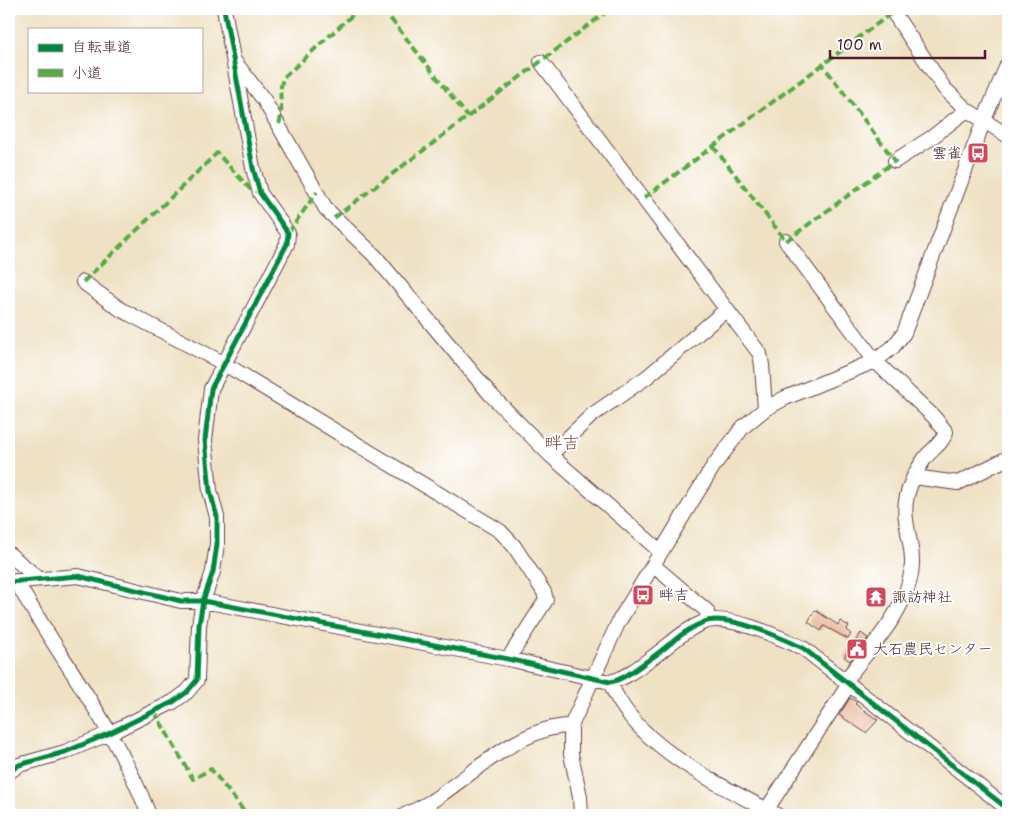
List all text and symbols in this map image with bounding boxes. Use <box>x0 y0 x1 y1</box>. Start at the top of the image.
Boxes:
legend <box>28 28 202 92</box>
scale bar <box>830 28 984 60</box>
text: 100 m <box>837 35 882 55</box>
text: 自転車道 <box>72 37 132 57</box>
text: 小道 <box>72 63 102 83</box>
bus stop icon: 雲雀 <box>966 141 990 165</box>
place label: 雲雀 <box>932 143 962 163</box>
district label: 畔吉 <box>544 431 580 455</box>
bus stop icon: 畔吉 <box>631 583 655 607</box>
place label: 畔吉 <box>659 585 689 605</box>
temple icon: 諏訪神社 <box>864 585 888 609</box>
place label: 諏訪神社 <box>892 587 952 607</box>
public building icon: 大石農民センター <box>845 637 869 661</box>
place label: 大石農民センター <box>873 639 992 659</box>

